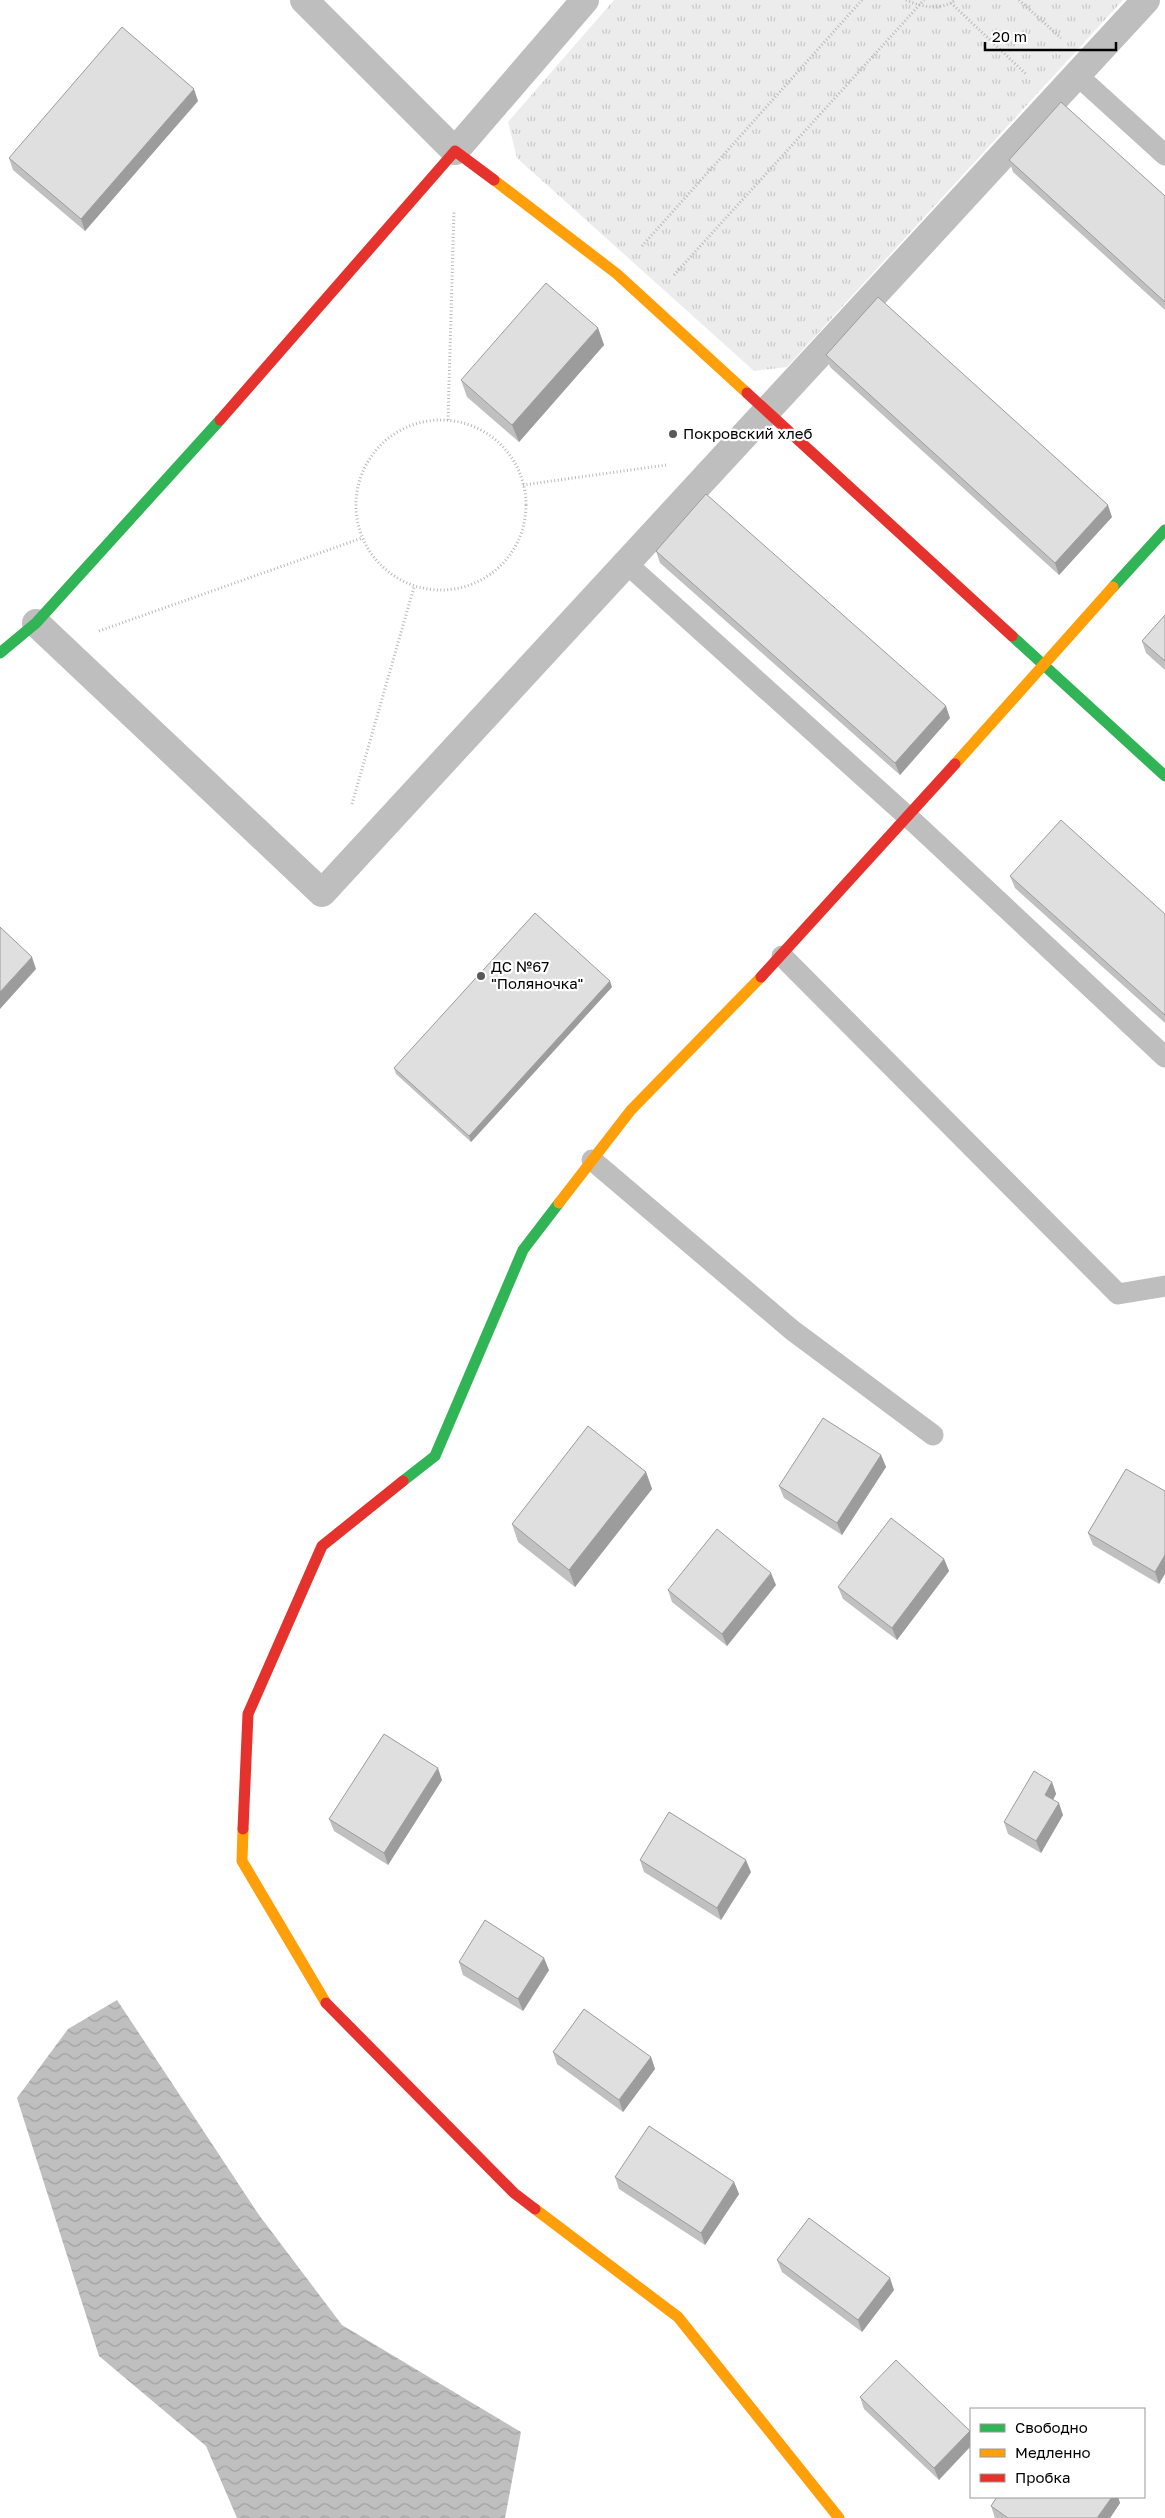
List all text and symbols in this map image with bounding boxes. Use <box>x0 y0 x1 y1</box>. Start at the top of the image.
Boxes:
scale bar <box>985 20 1116 52</box>
text: 20 m <box>992 27 1027 45</box>
place label: Покровский хлеб <box>683 424 812 442</box>
marker: Покровский хлеб <box>667 428 679 440</box>
place label: ДС №67 "Поляночка" <box>491 957 583 992</box>
marker: ДС №67 "Поляночка" <box>475 970 487 982</box>
legend <box>970 2408 1145 2498</box>
text: Свободно <box>1015 2418 1088 2436</box>
text: Медленно <box>1015 2443 1091 2461</box>
text: Пробка <box>1015 2468 1070 2486</box>

